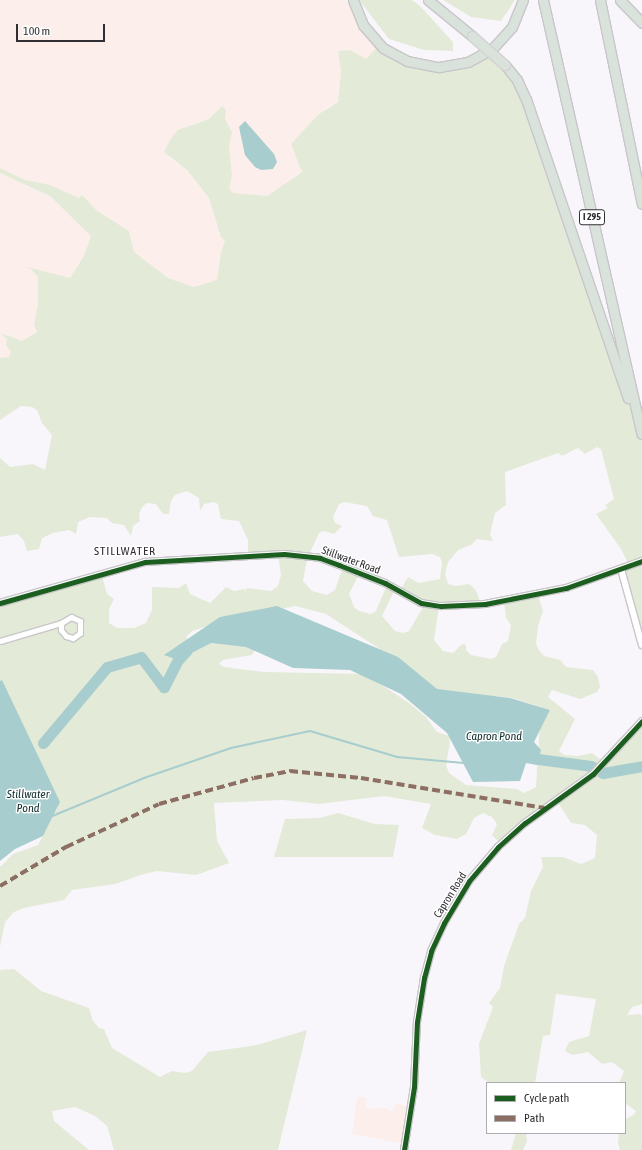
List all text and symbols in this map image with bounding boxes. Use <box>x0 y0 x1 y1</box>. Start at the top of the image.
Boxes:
scale bar <box>18 16 107 42</box>
text: 100 m <box>23 24 50 38</box>
road number: I 295 <box>578 209 606 225</box>
street label: Stillwater Road <box>320 543 382 577</box>
district label: STILLWATER <box>94 545 156 559</box>
water label: Capron Pond <box>466 730 522 744</box>
water label: Stillwater Pond <box>7 788 49 816</box>
street label: Capron Road <box>431 870 469 920</box>
legend <box>486 1082 626 1134</box>
text: Cycle path <box>524 1091 569 1105</box>
text: Path <box>524 1111 545 1125</box>

